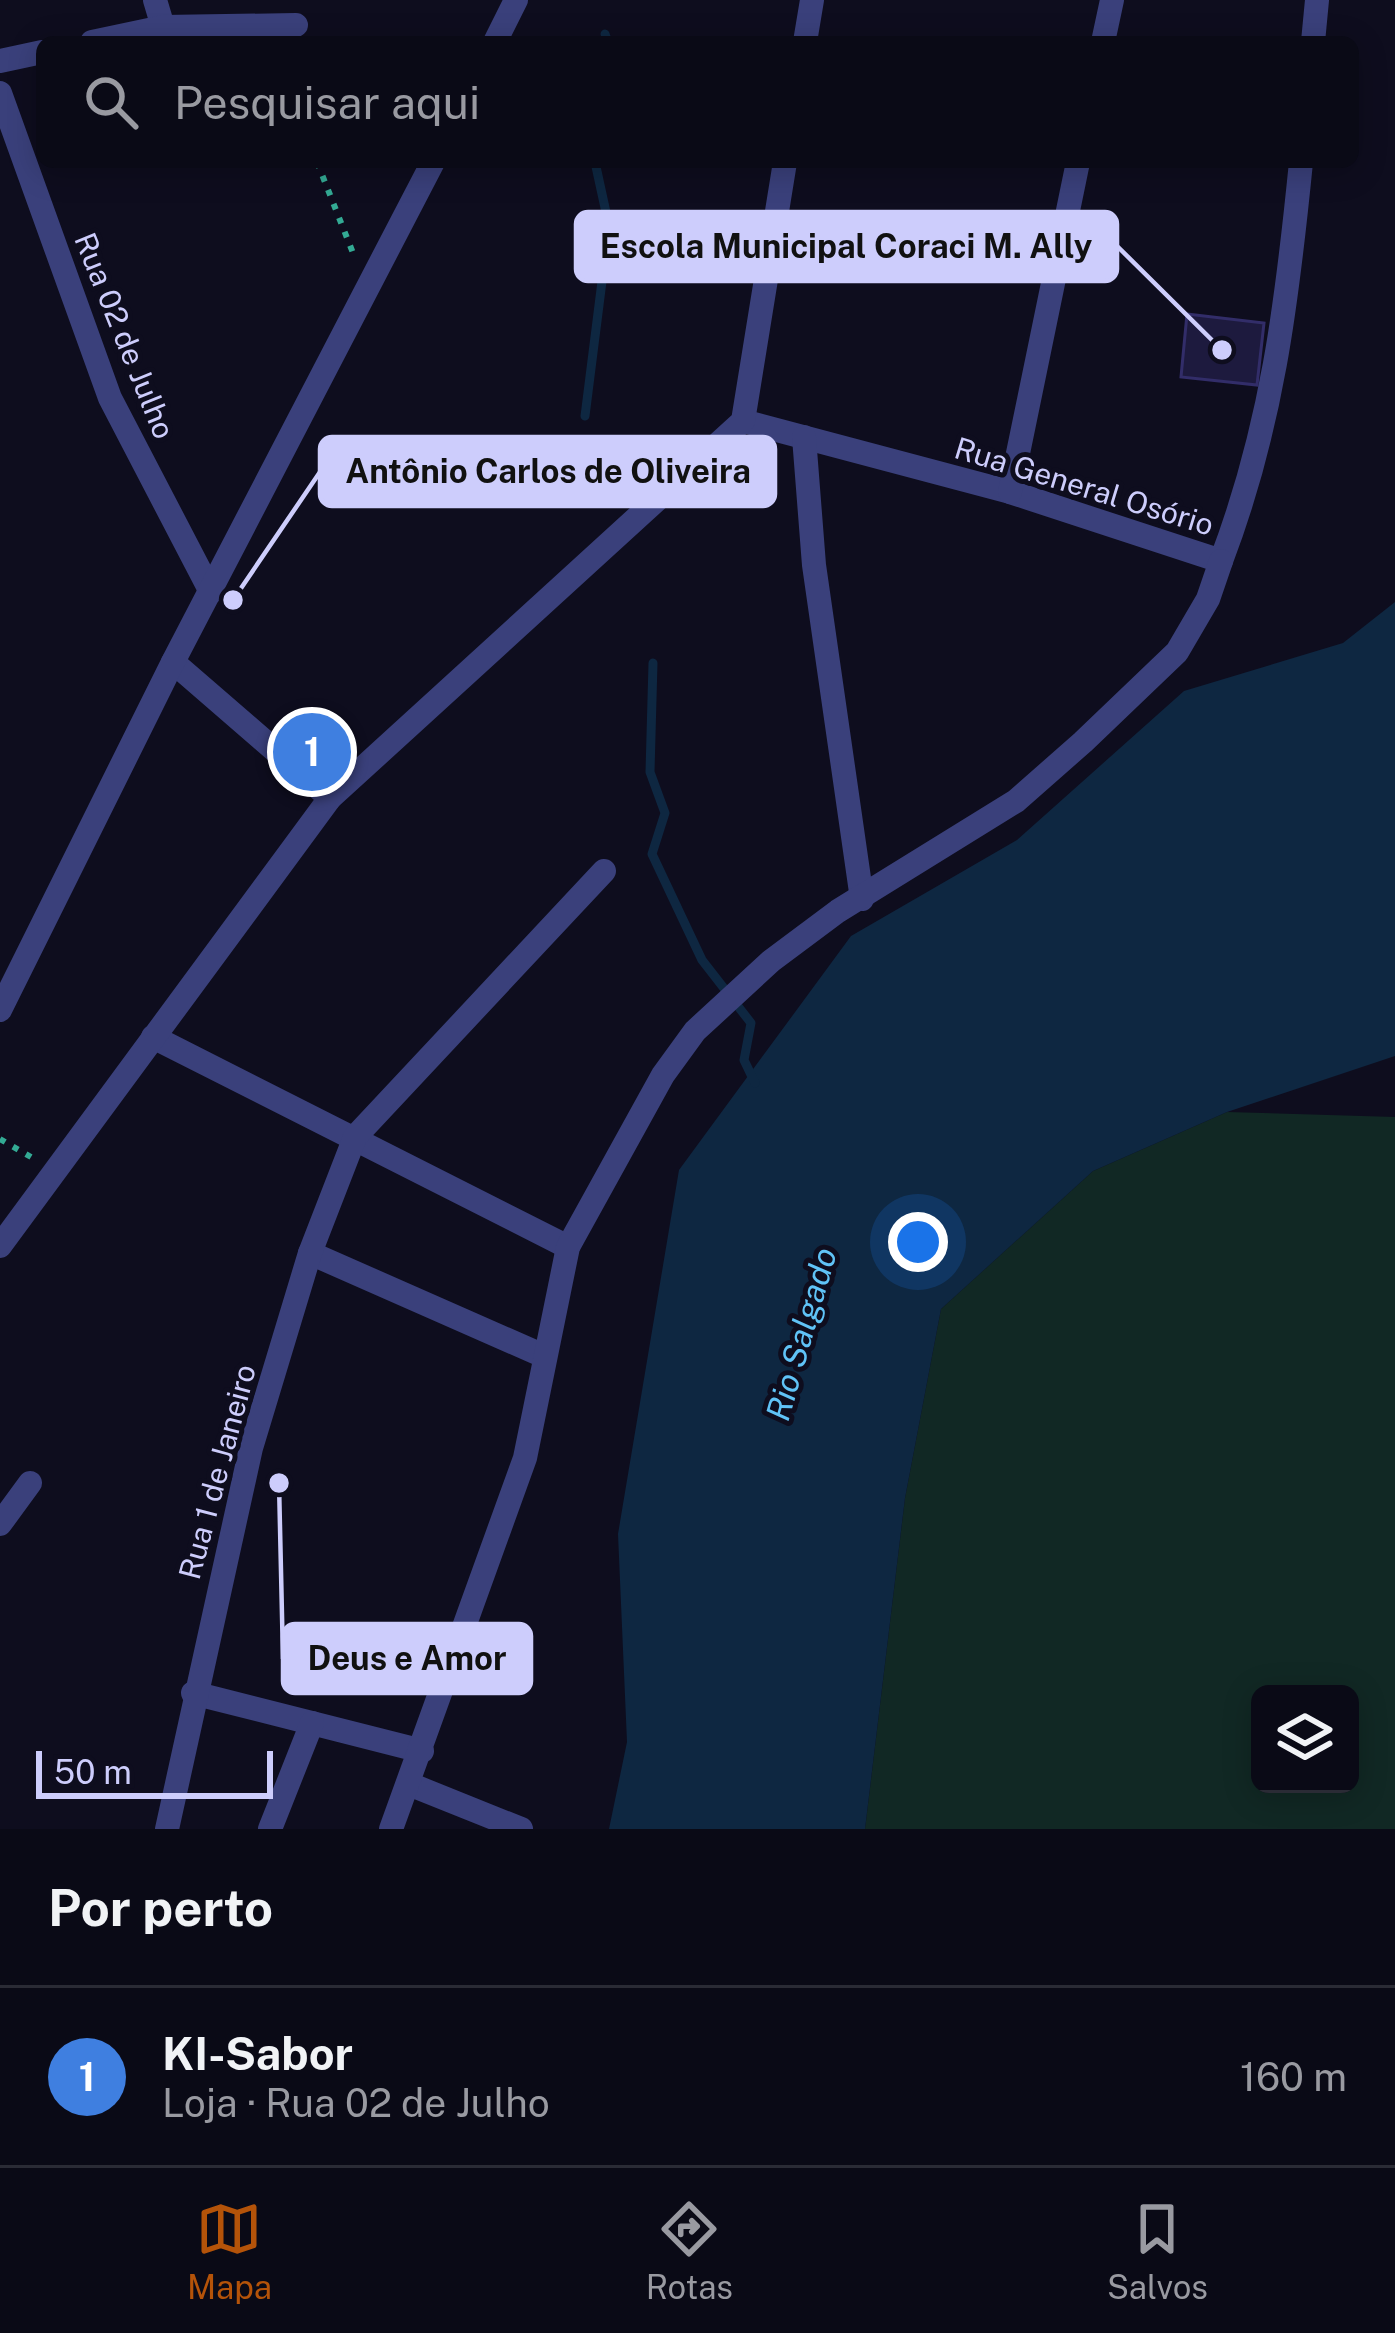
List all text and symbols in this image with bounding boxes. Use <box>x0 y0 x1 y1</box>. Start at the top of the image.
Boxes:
search box <box>36 36 1359 168</box>
icon: search <box>78 69 144 135</box>
text: Pesquisar aqui <box>174 76 480 129</box>
callout: Escola Municipal Coraci M. Ally <box>576 212 1117 281</box>
street label: Rua 02 de Julho <box>67 227 183 444</box>
text: Escola Municipal Coraci M. Ally <box>600 227 1093 265</box>
street label: Rua General Osório <box>950 430 1218 543</box>
callout: Antônio Carlos de Oliveira <box>320 437 775 506</box>
text: Antônio Carlos de Oliveira <box>345 452 751 490</box>
pin: 1 <box>273 707 351 797</box>
your location <box>888 1212 948 1272</box>
water label: Rio Salgado <box>758 1243 844 1425</box>
street label: Rua 1 de Janeiro <box>171 1360 263 1583</box>
callout: Deus e Amor <box>283 1624 531 1693</box>
text: Deus e Amor <box>307 1639 507 1677</box>
map controls <box>1251 1685 1359 1793</box>
button: layers <box>1251 1685 1359 1793</box>
scale bar <box>36 1745 273 1798</box>
text: 50 m <box>54 1753 132 1791</box>
text: Por perto <box>48 1878 273 1937</box>
text: KI-Sabor <box>162 2027 353 2080</box>
text: 1 <box>79 2054 95 2100</box>
text: 160 m <box>1240 2054 1347 2100</box>
text: Loja · Rua 02 de Julho <box>162 2080 550 2126</box>
tab: Mapa <box>187 2196 272 2306</box>
tab: Rotas <box>646 2196 733 2306</box>
tab: Salvos <box>1107 2196 1208 2306</box>

